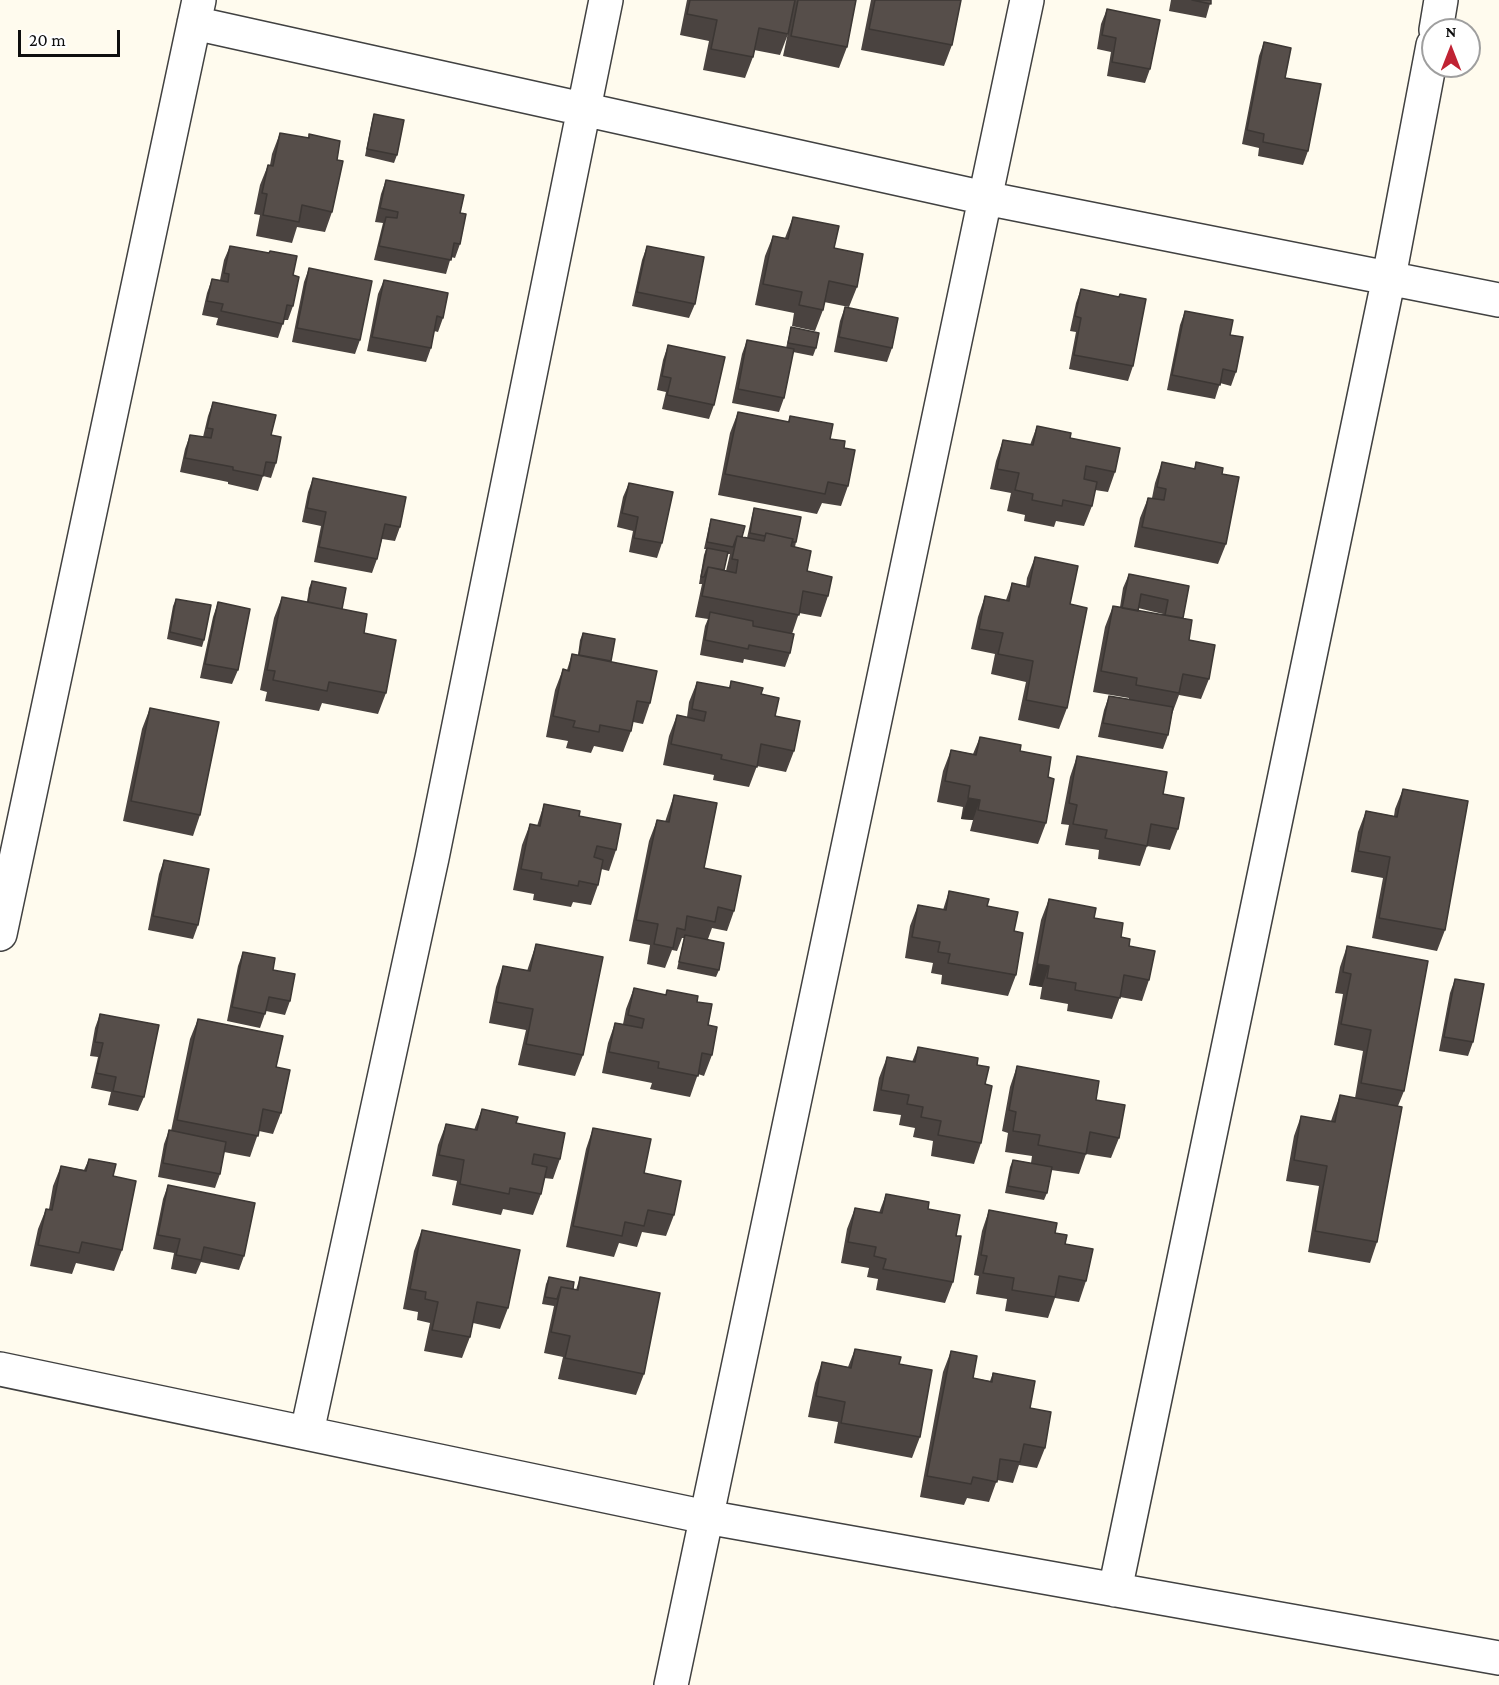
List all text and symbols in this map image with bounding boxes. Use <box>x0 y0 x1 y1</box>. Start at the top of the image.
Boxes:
scale bar <box>21 18 123 56</box>
north arrow <box>1421 18 1481 78</box>
text: N <box>1446 23 1456 40</box>
text: 20 m <box>29 30 66 50</box>

